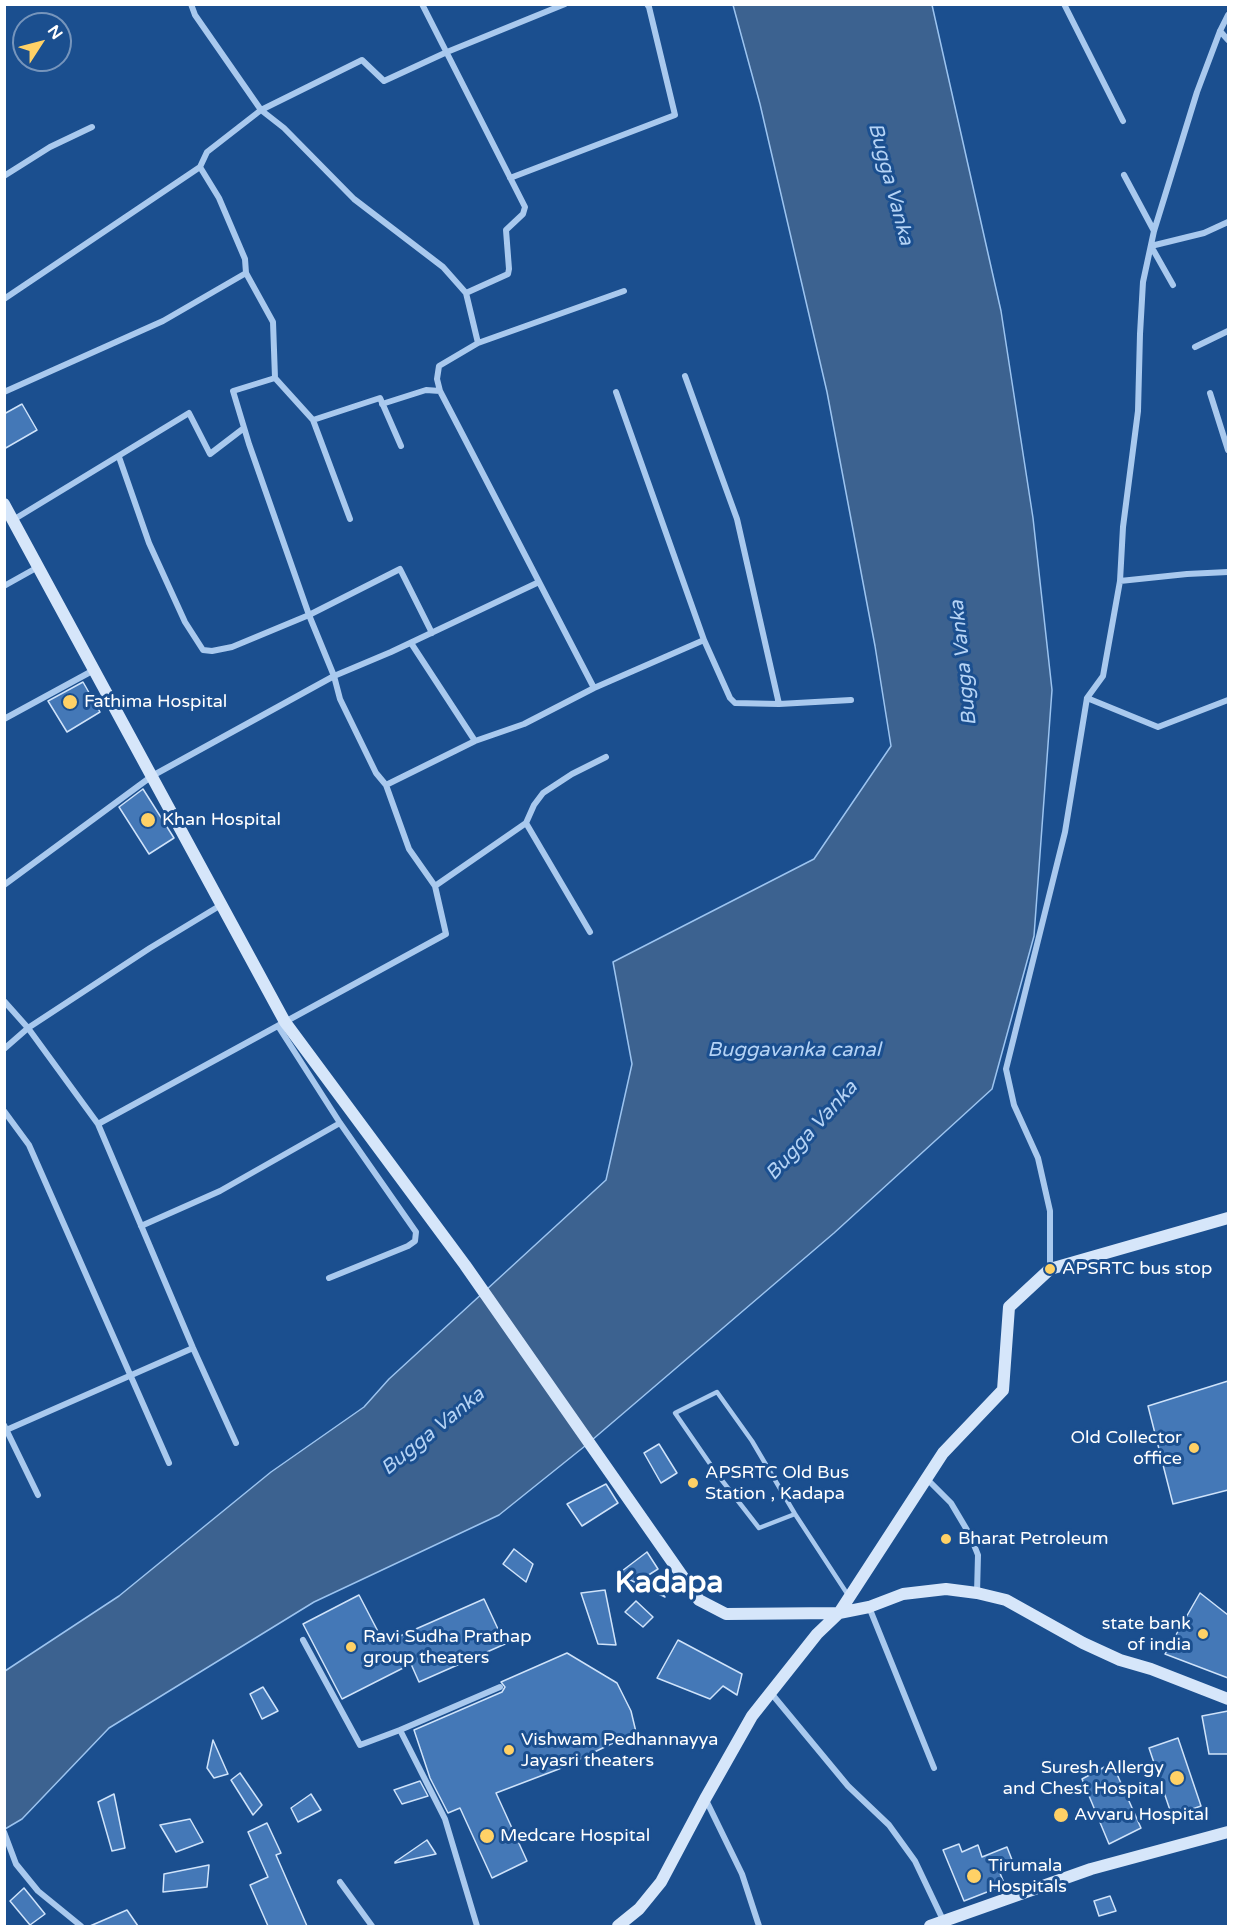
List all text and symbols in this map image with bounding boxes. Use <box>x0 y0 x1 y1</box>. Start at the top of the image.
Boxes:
north arrow <box>12 12 72 72</box>
text: N <box>43 22 67 44</box>
water label: Bugga Vanka <box>862 120 918 248</box>
water label: Bugga Vanka <box>945 599 983 727</box>
place label: Fathima Hospital <box>84 691 227 713</box>
marker: Fathima Hospital <box>61 693 79 711</box>
place label: Khan Hospital <box>162 809 281 831</box>
marker: Khan Hospital <box>139 811 157 829</box>
water label: Buggavanka canal <box>707 1039 881 1063</box>
water label: Bugga Vanka <box>761 1076 863 1186</box>
place label: APSRTC bus stop <box>1062 1258 1212 1280</box>
marker: APSRTC bus stop <box>1043 1262 1057 1276</box>
water label: Bugga Vanka <box>377 1383 489 1481</box>
place label: Old Collector office <box>1071 1427 1182 1470</box>
marker: Old Collector office <box>1187 1441 1201 1455</box>
place label: APSRTC Old Bus Station , Kadapa <box>705 1462 849 1504</box>
marker: APSRTC Old Bus Station , Kadapa <box>686 1476 700 1490</box>
place label: Bharat Petroleum <box>958 1528 1108 1550</box>
marker: Bharat Petroleum <box>939 1532 953 1546</box>
district label: Kadapa <box>615 1566 723 1602</box>
place label: state bank of india <box>1102 1613 1191 1656</box>
place label: Ravi Sudha Prathap group theaters <box>363 1626 532 1668</box>
marker: state bank of india <box>1196 1627 1210 1641</box>
marker: Ravi Sudha Prathap group theaters <box>344 1640 358 1654</box>
place label: Vishwam Pedhannayya Jayasri theaters <box>521 1729 718 1772</box>
marker: Vishwam Pedhannayya Jayasri theaters <box>502 1743 516 1757</box>
place label: Suresh Allergy and Chest Hospital <box>1003 1757 1164 1800</box>
marker: Suresh Allergy and Chest Hospital <box>1168 1769 1186 1787</box>
place label: Avvaru Hospital <box>1074 1804 1209 1826</box>
marker: Avvaru Hospital <box>1052 1806 1070 1824</box>
place label: Medcare Hospital <box>500 1825 650 1847</box>
marker: Medcare Hospital <box>478 1827 496 1845</box>
place label: Tirumala Hospitals <box>988 1855 1067 1898</box>
marker: Tirumala Hospitals <box>965 1867 983 1885</box>

